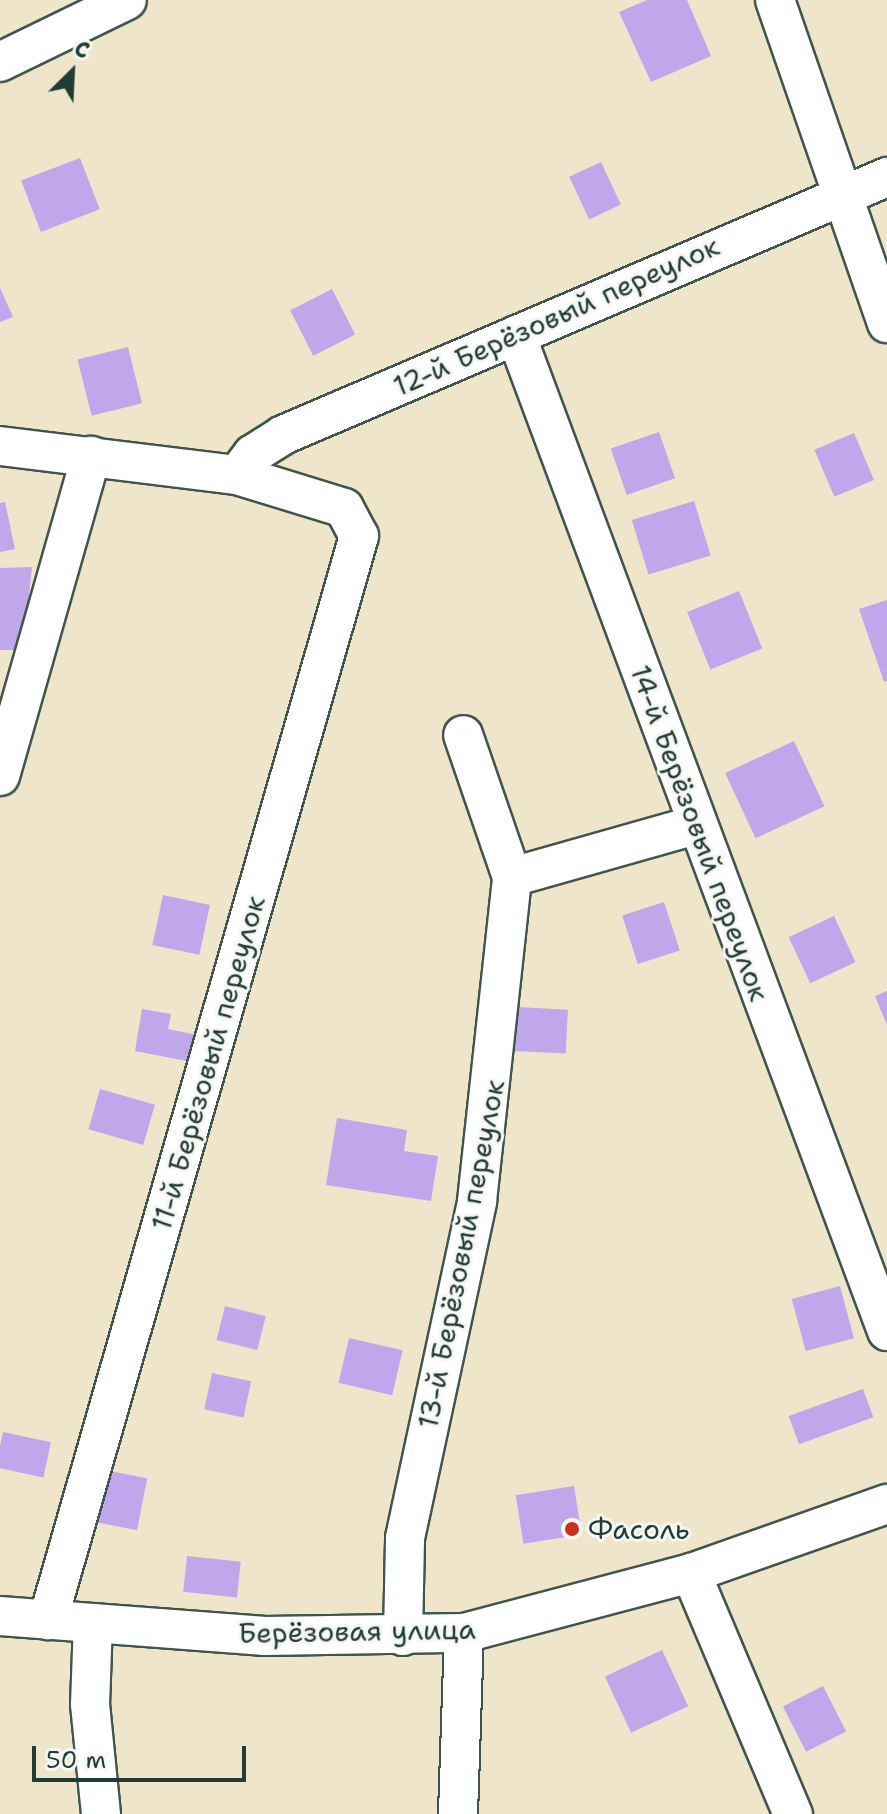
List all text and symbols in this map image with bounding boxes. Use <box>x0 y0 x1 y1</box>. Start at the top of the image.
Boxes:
north arrow <box>32 32 112 112</box>
text: С <box>70 34 94 66</box>
street label: 12-й Берёзовый переулок <box>388 229 724 403</box>
street label: 14-й Берёзовый переулок <box>623 660 777 1006</box>
street label: 11-й Берёзовый переулок <box>144 892 272 1234</box>
street label: 13-й Берёзовый переулок <box>411 1077 511 1431</box>
place label: Фасоль <box>588 1512 690 1546</box>
marker: Фасоль <box>563 1520 581 1538</box>
street label: Берёзовая улица <box>238 1612 476 1650</box>
scale bar <box>36 1730 250 1780</box>
text: 50 m <box>46 1744 106 1776</box>

